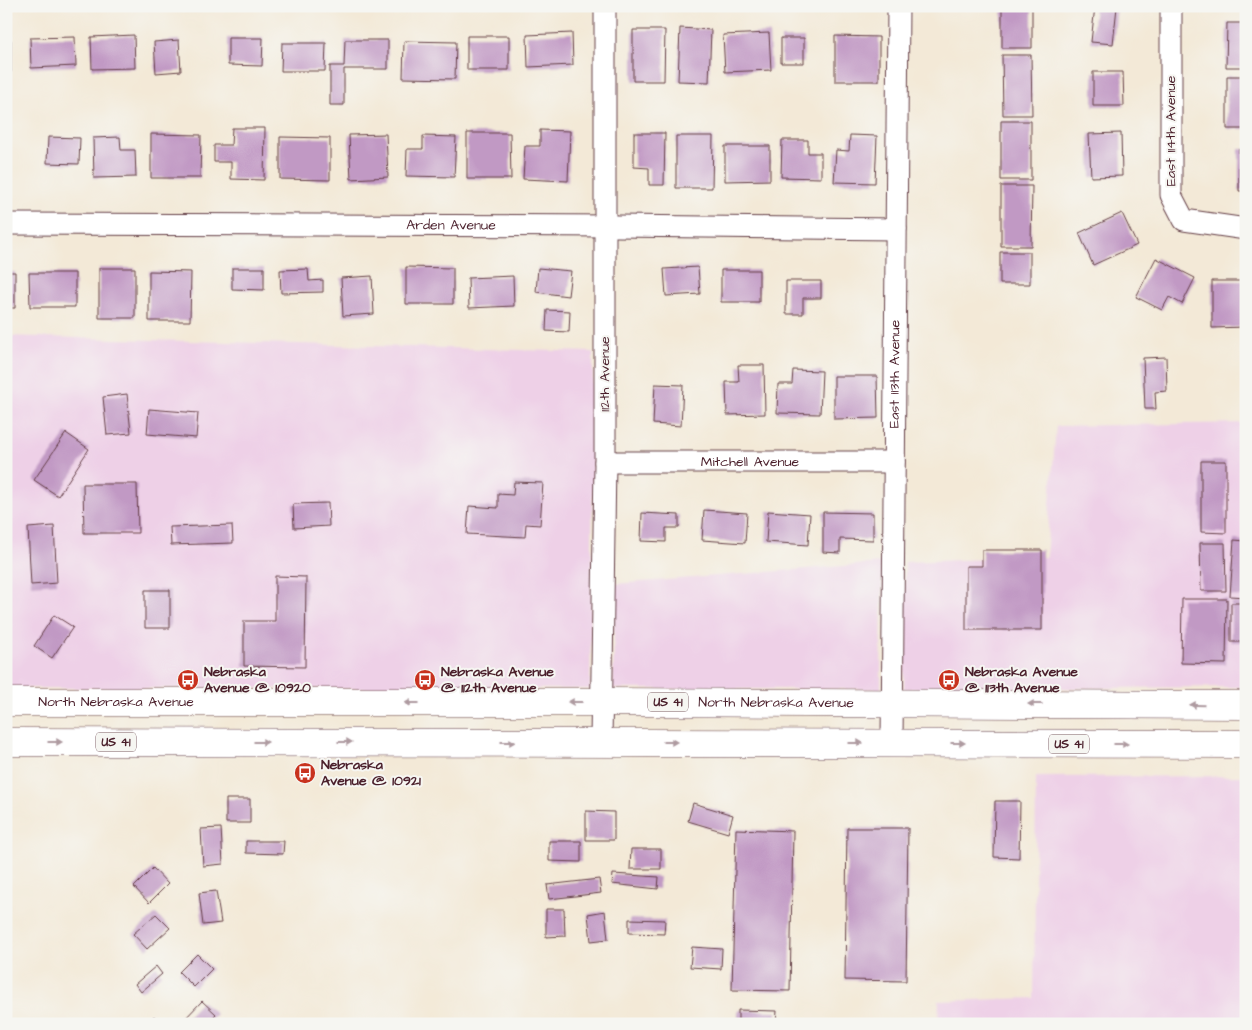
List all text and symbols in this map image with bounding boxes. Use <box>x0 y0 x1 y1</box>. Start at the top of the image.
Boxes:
street label: East 114th Avenue <box>1161 75 1181 186</box>
street label: Arden Avenue <box>406 215 496 236</box>
street label: East 113th Avenue <box>885 319 905 428</box>
street label: 112th Avenue <box>595 336 615 412</box>
street label: Mitchell Avenue <box>701 452 800 472</box>
place label: Nebraska Avenue @ 10920 <box>204 662 311 698</box>
place label: Nebraska Avenue @ 112th Avenue <box>441 662 554 698</box>
place label: Nebraska Avenue @ 113th Avenue <box>965 662 1078 698</box>
bus stop icon: Nebraska Avenue @ 10920 <box>176 668 200 692</box>
bus stop icon: Nebraska Avenue @ 112th Avenue <box>413 668 437 692</box>
bus stop icon: Nebraska Avenue @ 113th Avenue <box>937 668 961 692</box>
street label: North Nebraska Avenue <box>38 692 194 712</box>
road number: US 41 <box>648 692 688 712</box>
street label: North Nebraska Avenue <box>698 692 854 713</box>
one-way arrow <box>566 698 582 706</box>
one-way arrow <box>404 699 420 707</box>
one-way arrow <box>1026 700 1042 708</box>
one-way arrow <box>1189 700 1205 708</box>
road number: US 41 <box>96 732 136 752</box>
road number: US 41 <box>1049 734 1089 754</box>
one-way arrow <box>47 738 63 746</box>
one-way arrow <box>254 738 270 746</box>
one-way arrow <box>338 738 354 746</box>
one-way arrow <box>500 738 516 746</box>
one-way arrow <box>663 738 679 746</box>
one-way arrow <box>849 739 865 747</box>
one-way arrow <box>951 739 967 747</box>
one-way arrow <box>1113 740 1129 748</box>
place label: Nebraska Avenue @ 10921 <box>321 755 421 791</box>
bus stop icon: Nebraska Avenue @ 10921 <box>293 761 317 785</box>

